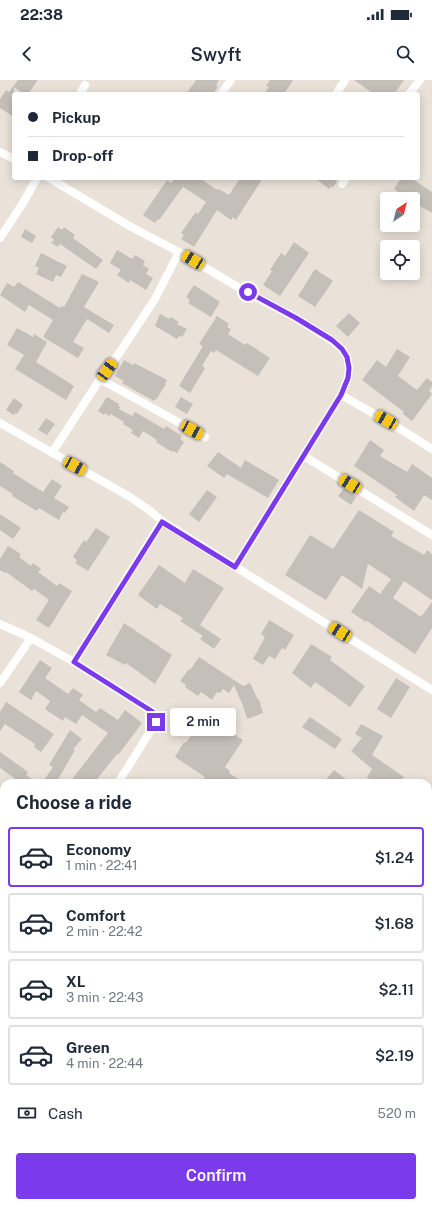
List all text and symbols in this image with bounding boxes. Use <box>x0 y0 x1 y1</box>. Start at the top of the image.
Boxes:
text: 22:38 <box>20 6 63 23</box>
icon: back <box>16 43 38 65</box>
icon: search <box>394 43 416 65</box>
text: Swyft <box>191 44 241 65</box>
text: Pickup <box>52 109 101 126</box>
text: Drop-off <box>52 147 113 164</box>
north arrow <box>380 192 420 232</box>
map controls <box>380 192 420 280</box>
button: locate <box>380 240 420 280</box>
car <box>180 249 206 271</box>
route start <box>239 283 257 301</box>
car <box>95 357 119 383</box>
car <box>373 409 399 431</box>
car <box>179 419 205 441</box>
car <box>62 455 88 477</box>
car <box>337 473 363 495</box>
car <box>327 621 353 643</box>
callout: 2 min <box>170 708 236 736</box>
route end <box>147 713 165 731</box>
text: 2 min <box>186 714 220 729</box>
text: Choose a ride <box>16 792 132 813</box>
icon: car <box>18 839 54 875</box>
text: Economy <box>66 841 131 858</box>
text: $1.24 <box>375 849 414 866</box>
text: 1 min · 22:41 <box>66 858 138 873</box>
icon: car <box>18 905 54 941</box>
text: Comfort <box>66 907 126 924</box>
text: $1.68 <box>374 915 414 932</box>
text: 2 min · 22:42 <box>66 924 142 939</box>
icon: car <box>18 971 54 1007</box>
text: XL <box>66 973 85 990</box>
text: $2.11 <box>378 981 414 998</box>
text: 3 min · 22:43 <box>66 990 143 1005</box>
icon: car <box>18 1037 54 1073</box>
text: Green <box>66 1039 110 1056</box>
text: $2.19 <box>375 1047 414 1064</box>
text: 4 min · 22:44 <box>66 1056 143 1071</box>
icon: cash <box>16 1102 38 1124</box>
text: Cash <box>48 1105 83 1122</box>
text: 520 m <box>378 1106 416 1121</box>
button: Confirm <box>16 1153 416 1199</box>

